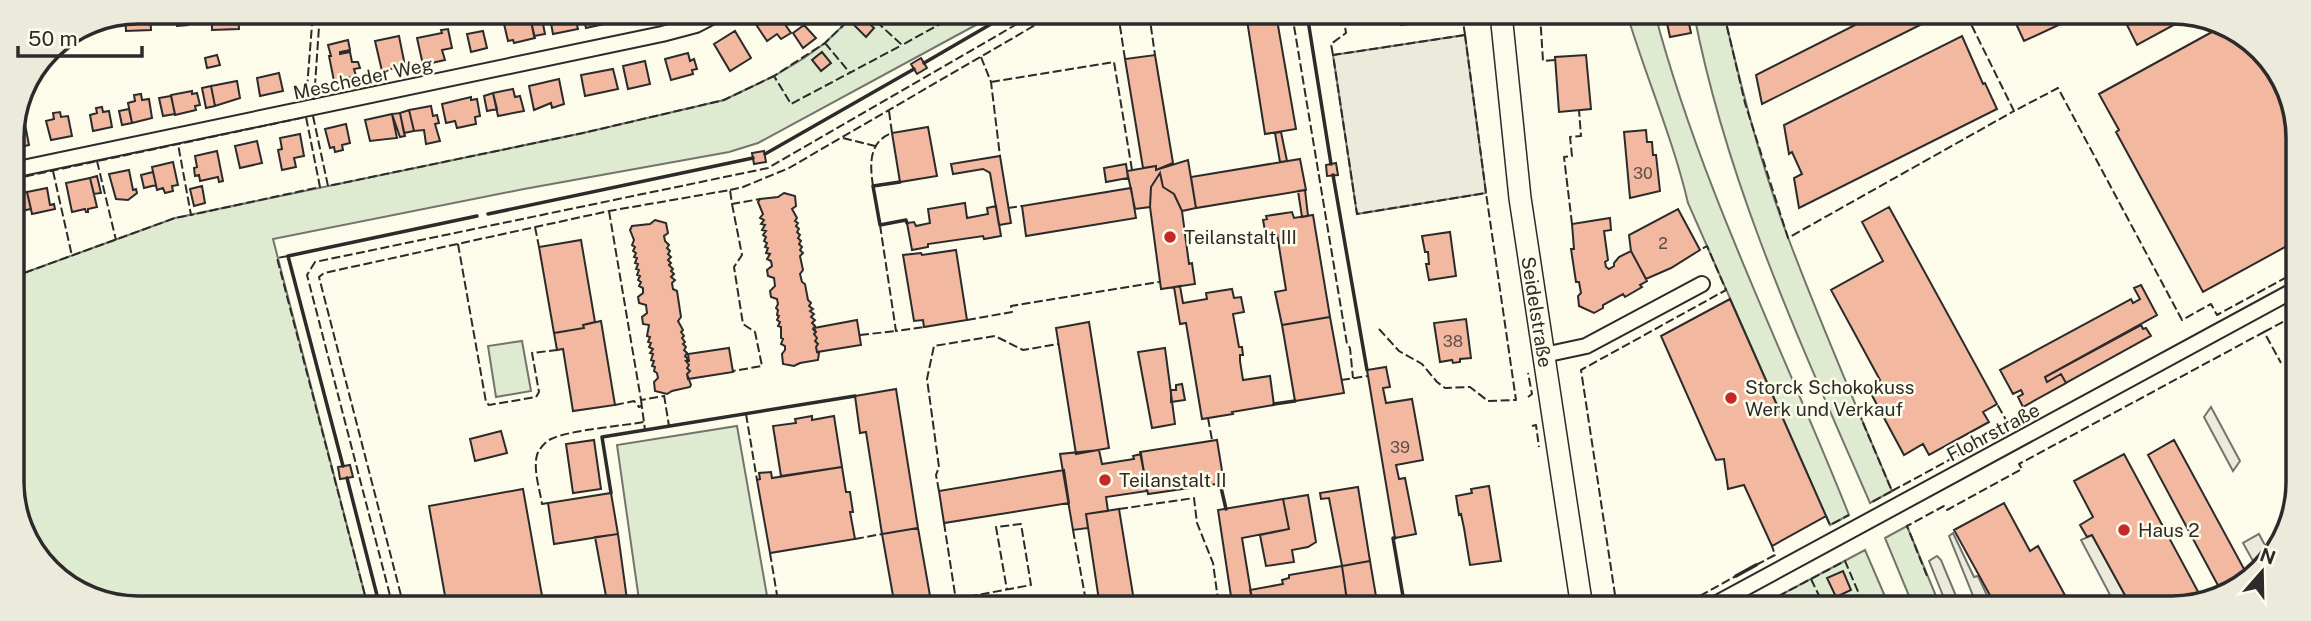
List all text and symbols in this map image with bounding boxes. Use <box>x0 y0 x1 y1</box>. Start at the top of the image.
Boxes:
scale bar <box>18 14 142 58</box>
text: 50 m <box>28 26 78 51</box>
street label: Mescheder Weg <box>291 52 435 104</box>
house number: 30 <box>1633 164 1653 183</box>
place label: Teilanstalt III <box>1184 226 1297 248</box>
marker: Teilanstalt III <box>1162 229 1178 245</box>
house number: 2 <box>1658 234 1668 253</box>
street label: Seidelstraße <box>1517 255 1557 369</box>
house number: 38 <box>1443 332 1463 351</box>
place label: Storck Schokokuss Werk und Verkauf <box>1745 376 1914 420</box>
marker: Storck Schokokuss Werk und Verkauf <box>1723 390 1739 406</box>
street label: Flohrstraße <box>1943 398 2043 466</box>
house number: 39 <box>1390 438 1410 457</box>
place label: Teilanstalt II <box>1119 469 1227 491</box>
marker: Teilanstalt II <box>1097 472 1113 488</box>
place label: Haus 2 <box>2138 519 2200 541</box>
marker: Haus 2 <box>2116 522 2132 538</box>
north arrow <box>2227 537 2297 607</box>
text: N <box>2257 543 2279 569</box>

